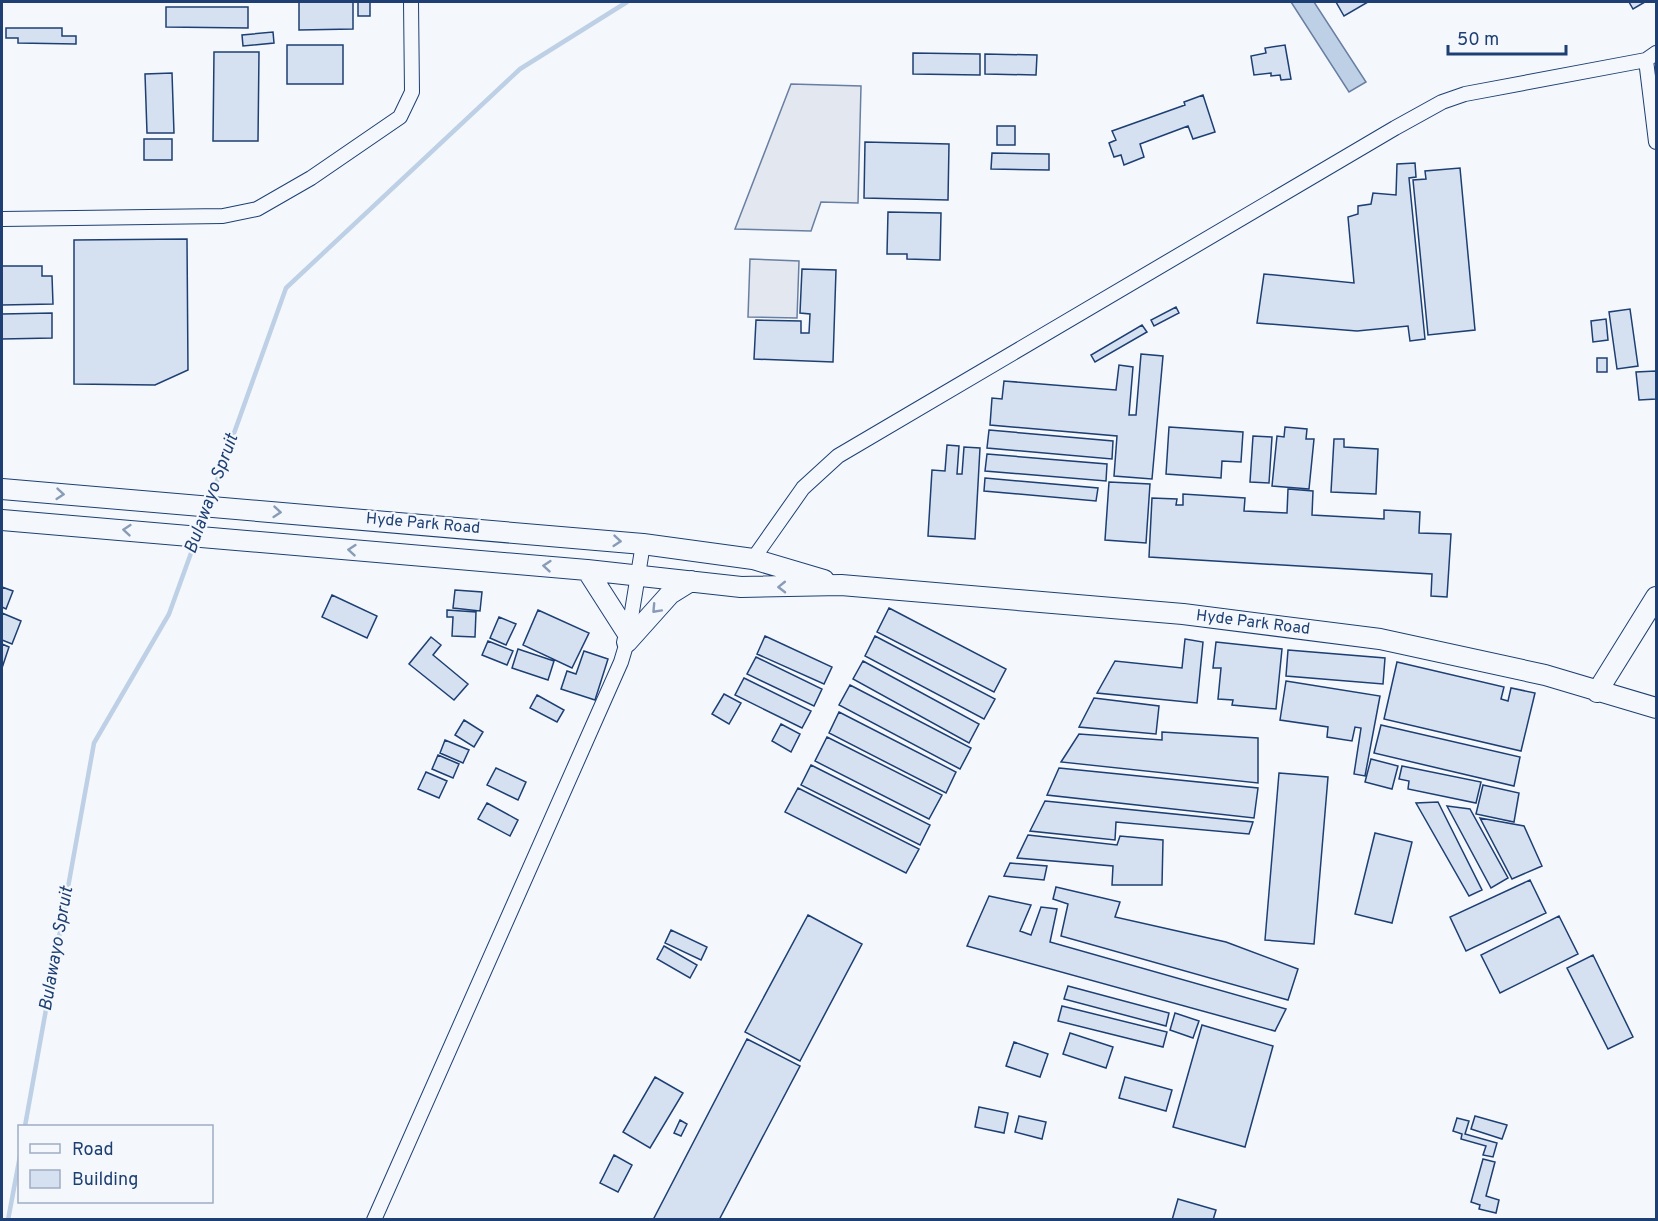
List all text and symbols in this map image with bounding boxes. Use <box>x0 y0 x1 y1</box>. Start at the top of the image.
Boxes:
scale bar <box>1448 18 1566 56</box>
text: 50 m <box>1457 29 1499 52</box>
water label: Bulawayo Spruit <box>180 429 245 557</box>
one-way arrow <box>55 487 64 500</box>
one-way arrow <box>272 505 281 518</box>
street label: Hyde Park Road <box>365 509 481 539</box>
one-way arrow <box>123 524 132 537</box>
one-way arrow <box>613 534 622 547</box>
one-way arrow <box>348 544 357 557</box>
one-way arrow <box>542 560 551 573</box>
one-way arrow <box>778 580 787 593</box>
one-way arrow <box>652 602 663 612</box>
street label: Hyde Park Road <box>1195 606 1311 640</box>
water label: Bulawayo Spruit <box>35 883 80 1013</box>
legend <box>18 1125 213 1203</box>
text: Road <box>72 1139 114 1162</box>
text: Building <box>72 1169 138 1192</box>

